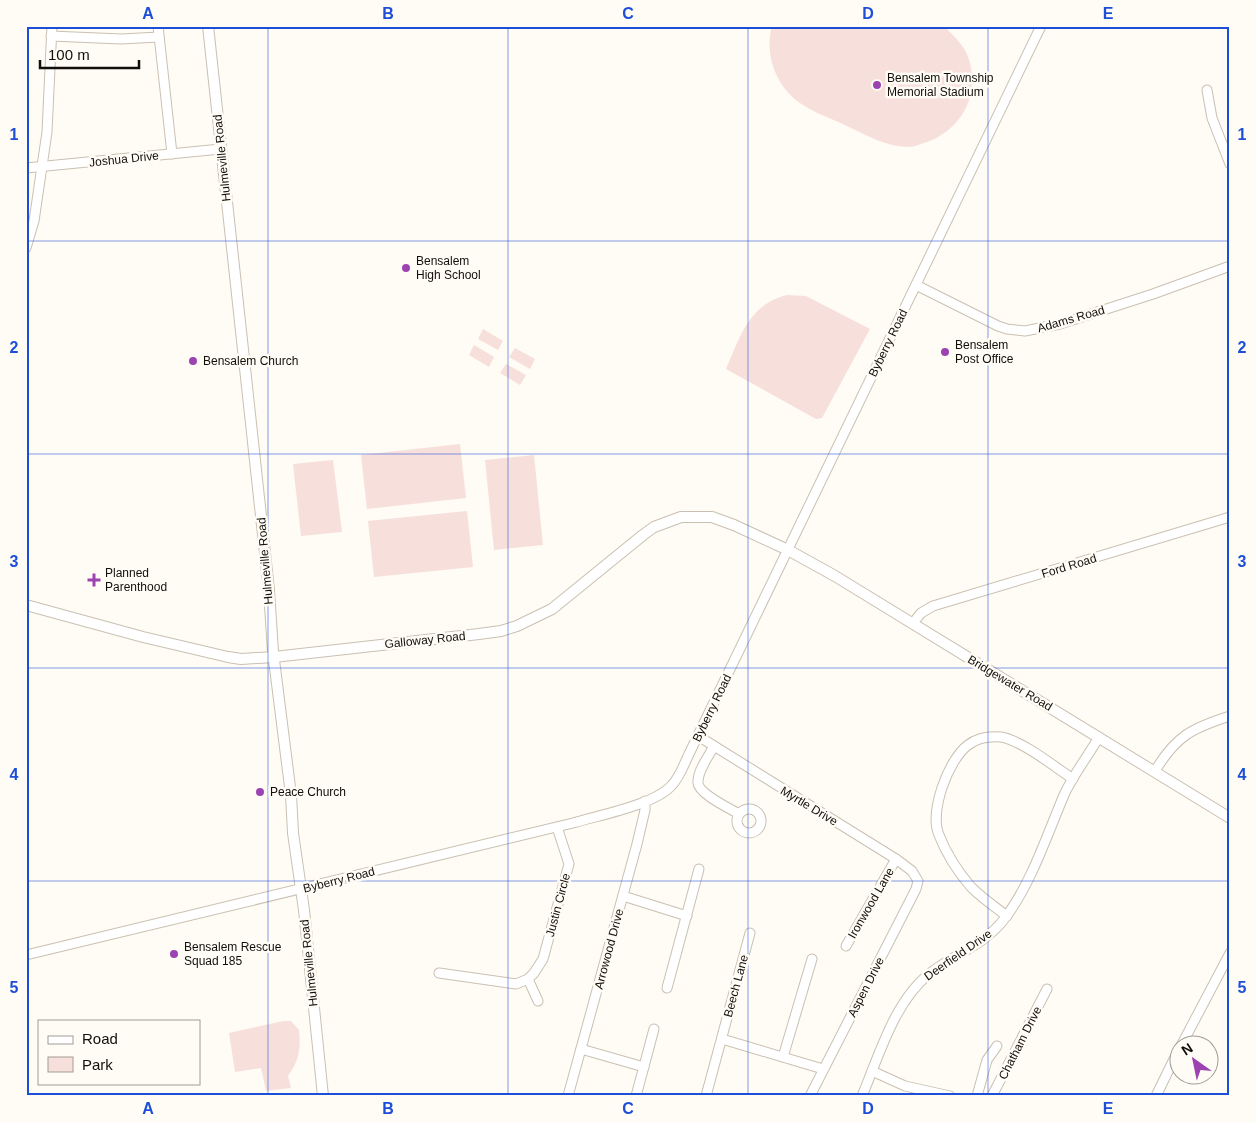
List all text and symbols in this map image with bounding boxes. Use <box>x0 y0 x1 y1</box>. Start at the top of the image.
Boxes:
text: A <box>142 5 154 22</box>
text: B <box>382 5 394 22</box>
text: C <box>622 5 634 22</box>
text: D <box>862 5 874 22</box>
text: E <box>1103 5 1114 22</box>
scale bar <box>40 38 139 70</box>
text: 100 m <box>48 46 90 63</box>
place label: Bensalem Township Memorial Stadium <box>887 71 994 99</box>
marker: Bensalem Township Memorial Stadium <box>871 79 883 91</box>
street label: Hulmeville Road <box>210 114 234 202</box>
text: 1 <box>10 126 19 143</box>
text: 1 <box>1238 126 1247 143</box>
street label: Joshua Drive <box>88 148 160 170</box>
place label: Bensalem High School <box>416 254 481 282</box>
marker: Bensalem High School <box>400 262 412 274</box>
street label: Adams Road <box>1036 303 1106 335</box>
street label: Byberry Road <box>866 307 910 379</box>
place label: Bensalem Post Office <box>955 338 1014 366</box>
text: 2 <box>10 339 19 356</box>
text: 2 <box>1238 339 1247 356</box>
marker: Bensalem Post Office <box>939 346 951 358</box>
place label: Bensalem Church <box>203 354 298 368</box>
marker: Bensalem Church <box>187 355 199 367</box>
street label: Hulmeville Road <box>254 517 276 605</box>
street label: Ford Road <box>1040 551 1098 581</box>
text: 3 <box>10 553 19 570</box>
text: 3 <box>1238 553 1247 570</box>
place label: Planned Parenthood <box>105 566 167 594</box>
marker: Planned Parenthood <box>87 573 101 587</box>
street label: Galloway Road <box>384 629 466 651</box>
street label: Bridgewater Road <box>965 652 1055 714</box>
street label: Byberry Road <box>690 672 734 744</box>
text: 4 <box>10 766 19 783</box>
text: 4 <box>1238 766 1247 783</box>
street label: Myrtle Drive <box>778 784 840 829</box>
place label: Peace Church <box>270 785 346 799</box>
marker: Peace Church <box>254 786 266 798</box>
street label: Byberry Road <box>302 864 376 896</box>
street label: Ironwood Lane <box>845 865 897 941</box>
street label: Justin Circle <box>543 871 573 938</box>
street label: Arrowood Drive <box>592 907 627 991</box>
street label: Hulmeville Road <box>297 919 321 1007</box>
street label: Deerfield Drive <box>921 926 995 983</box>
place label: Bensalem Rescue Squad 185 <box>184 940 282 968</box>
marker: Bensalem Rescue Squad 185 <box>168 948 180 960</box>
street label: Beech Lane <box>721 953 751 1019</box>
street label: Aspen Drive <box>845 954 887 1019</box>
text: 5 <box>10 979 19 996</box>
text: 5 <box>1238 979 1247 996</box>
street label: Chatham Drive <box>996 1004 1045 1082</box>
legend <box>38 1020 200 1084</box>
text: Road <box>82 1030 118 1047</box>
north arrow <box>1168 1034 1218 1084</box>
text: N <box>1178 1040 1196 1059</box>
text: Park <box>82 1056 113 1073</box>
text: A <box>142 1100 154 1117</box>
text: B <box>382 1100 394 1117</box>
text: C <box>622 1100 634 1117</box>
text: D <box>862 1100 874 1117</box>
text: E <box>1103 1100 1114 1117</box>

